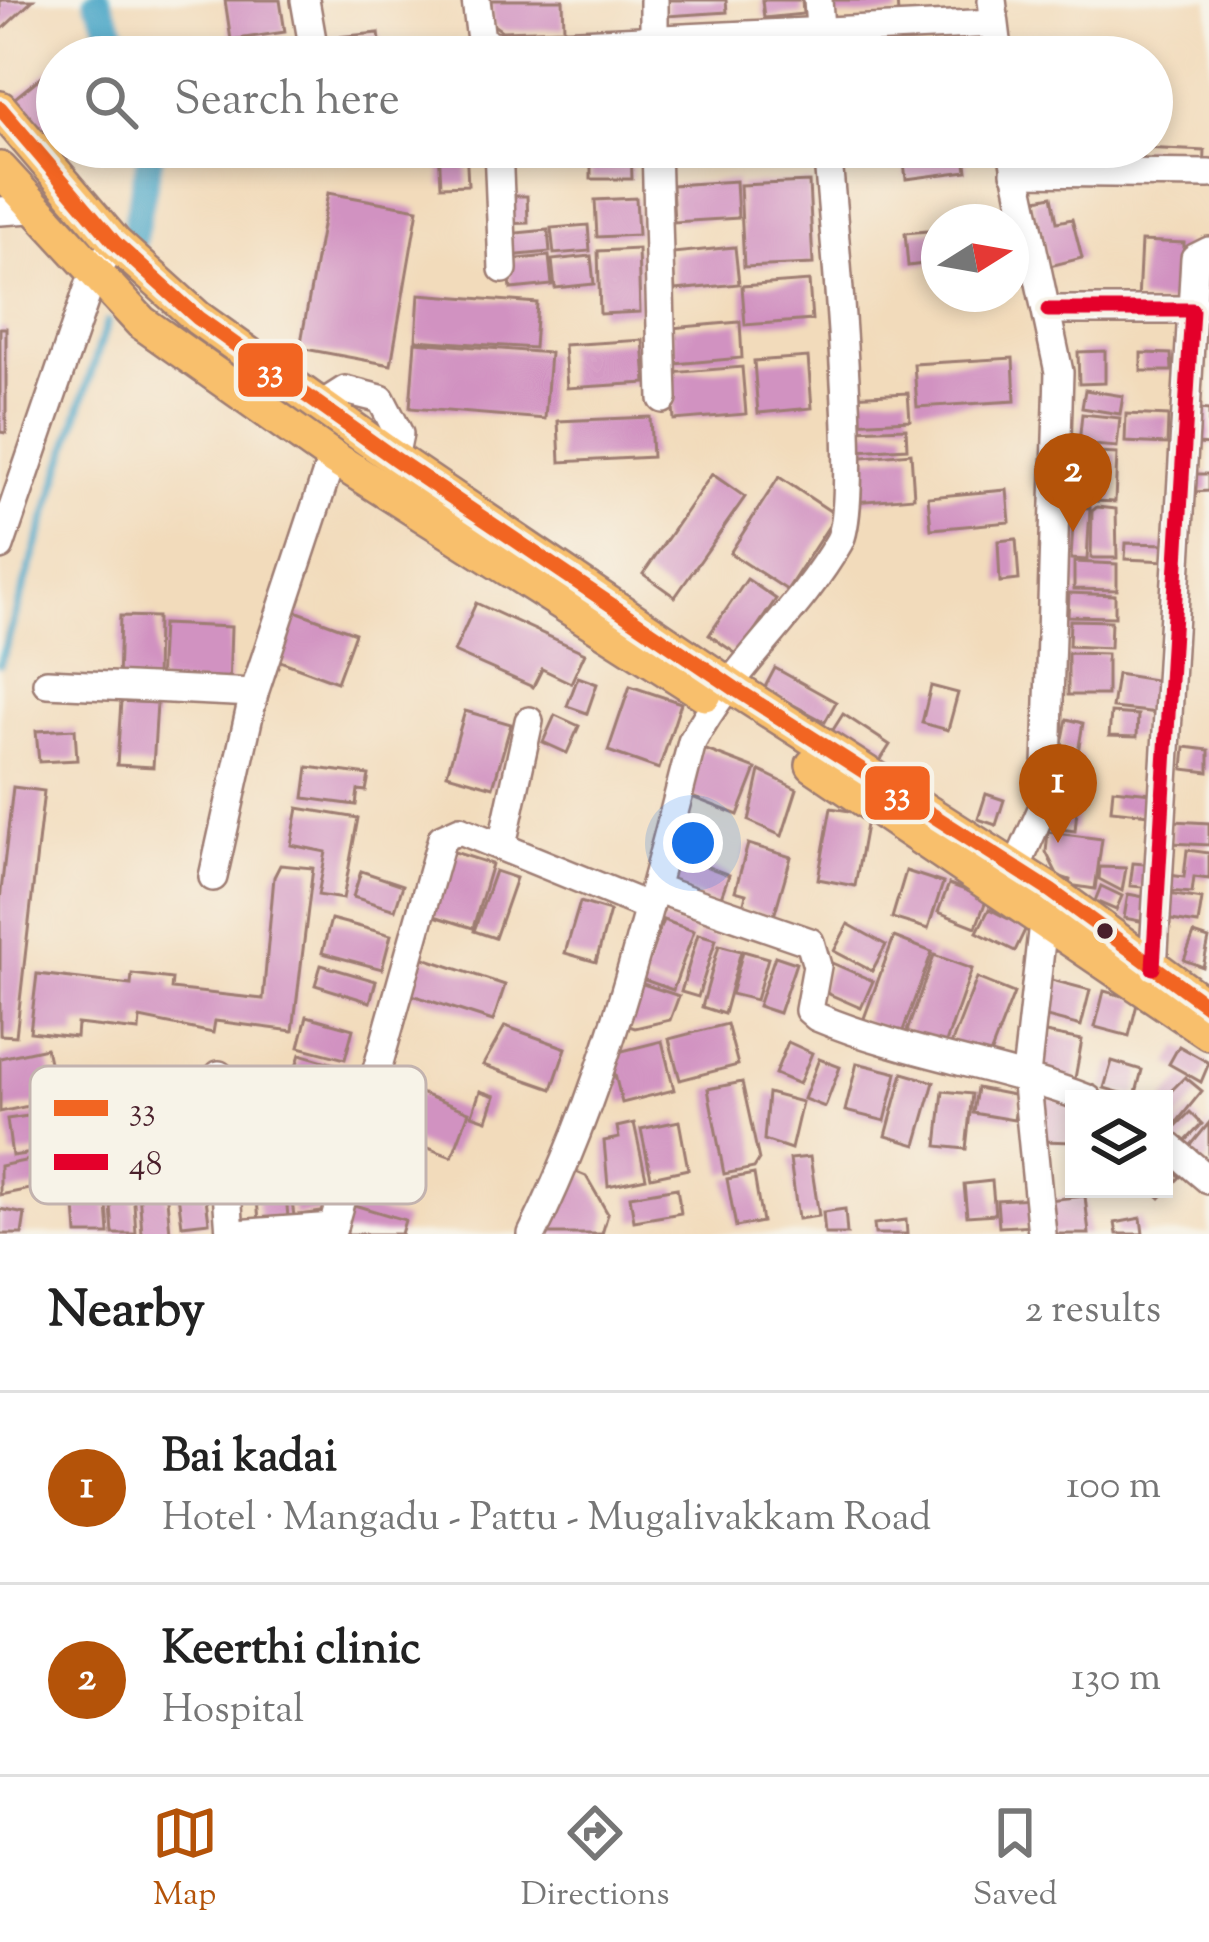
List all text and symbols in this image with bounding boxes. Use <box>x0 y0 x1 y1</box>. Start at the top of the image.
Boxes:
search box <box>36 36 1173 168</box>
icon: search <box>78 69 144 135</box>
text: Search here <box>174 70 400 135</box>
north arrow <box>921 204 1029 312</box>
line badge: 33 <box>236 341 305 399</box>
text: 33 <box>257 349 283 397</box>
pin: 2 <box>1034 433 1112 532</box>
pin: 1 <box>1019 744 1097 843</box>
line badge: 33 <box>863 764 932 822</box>
text: 33 <box>884 772 910 820</box>
your location <box>663 813 723 873</box>
unlabelled marker <box>1094 920 1116 942</box>
legend <box>30 1066 426 1204</box>
text: 33 <box>129 1088 156 1136</box>
map controls <box>1065 1090 1173 1198</box>
button: layers <box>1065 1090 1173 1198</box>
text: 48 <box>129 1142 162 1190</box>
text: Nearby <box>48 1276 205 1349</box>
text: 2 results <box>1025 1284 1161 1340</box>
text: Bai kadai <box>162 1427 337 1492</box>
text: 1 <box>80 1460 94 1516</box>
text: 100 m <box>1066 1460 1161 1516</box>
text: Hotel · Mangadu - Pattu - Mugalivakkam Road <box>162 1492 931 1548</box>
text: Keerthi clinic <box>162 1619 421 1684</box>
text: 2 <box>78 1652 96 1708</box>
text: 130 m <box>1071 1652 1161 1708</box>
text: Hospital <box>162 1684 304 1740</box>
tab: Map <box>152 1800 218 1920</box>
tab: Directions <box>521 1800 670 1920</box>
tab: Saved <box>973 1800 1057 1920</box>

